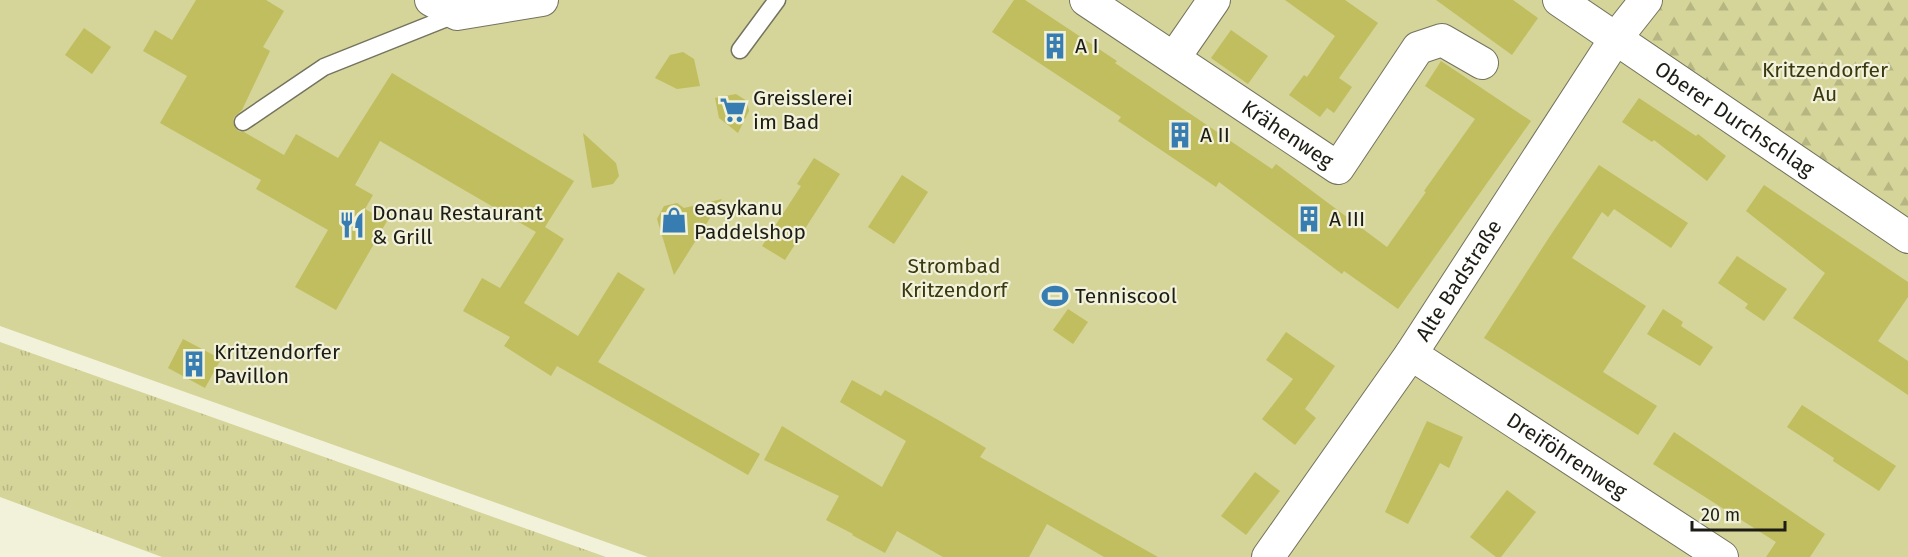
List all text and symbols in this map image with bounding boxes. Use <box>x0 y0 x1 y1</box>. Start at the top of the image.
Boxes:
building icon: A I <box>1040 31 1070 61</box>
place label: A I <box>1075 33 1099 59</box>
street label: Oberer Durchschlag <box>1650 56 1819 182</box>
park label: Kritzendorfer Au <box>1762 57 1888 107</box>
place label: Greisslerei im Bad <box>753 85 853 135</box>
street label: Krähenweg <box>1237 94 1338 174</box>
supermarket icon: Greisslerei im Bad <box>718 95 748 125</box>
building icon: A II <box>1165 120 1195 150</box>
place label: A II <box>1200 122 1230 148</box>
place label: easykanu Paddelshop <box>694 195 806 245</box>
place label: Donau Restaurant & Grill <box>372 200 543 250</box>
building icon: A III <box>1294 204 1324 234</box>
shop icon: easykanu Paddelshop <box>659 205 689 235</box>
place label: A III <box>1329 206 1365 232</box>
restaurant icon: Donau Restaurant & Grill <box>337 210 367 240</box>
street label: Alte Badstraße <box>1410 215 1508 346</box>
park label: Strombad Kritzendorf <box>901 253 1009 303</box>
sports icon: Tenniscool <box>1040 281 1070 311</box>
place label: Tenniscool <box>1075 283 1177 309</box>
place label: Kritzendorfer Pavillon <box>214 339 340 389</box>
building icon: Kritzendorfer Pavillon <box>179 349 209 379</box>
street label: Dreiföhrenweg <box>1502 407 1632 504</box>
scale bar <box>1692 494 1785 532</box>
text: 20 m <box>1701 504 1740 526</box>

